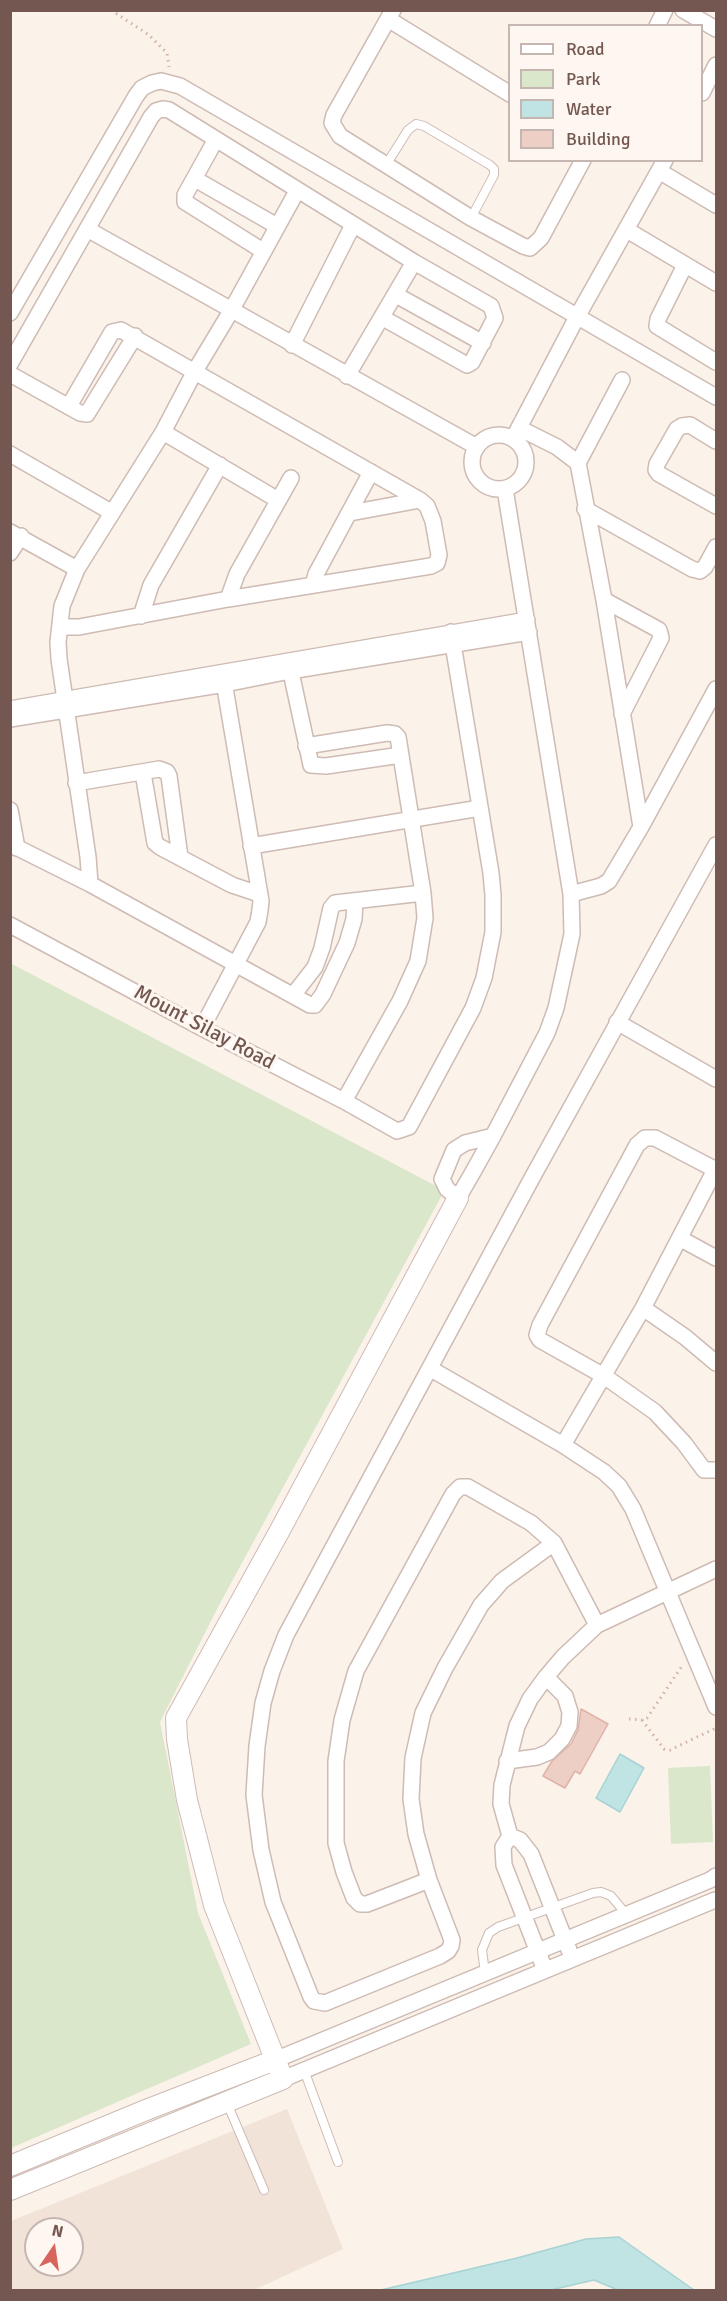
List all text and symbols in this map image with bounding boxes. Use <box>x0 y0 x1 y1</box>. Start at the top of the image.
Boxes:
legend <box>508 24 703 162</box>
text: Road <box>566 38 605 60</box>
text: Park <box>566 68 601 90</box>
text: Water <box>566 98 611 120</box>
text: Building <box>566 128 630 150</box>
street label: Mount Silay Road <box>129 980 279 1076</box>
north arrow <box>24 2217 84 2277</box>
text: N <box>50 2220 65 2242</box>

